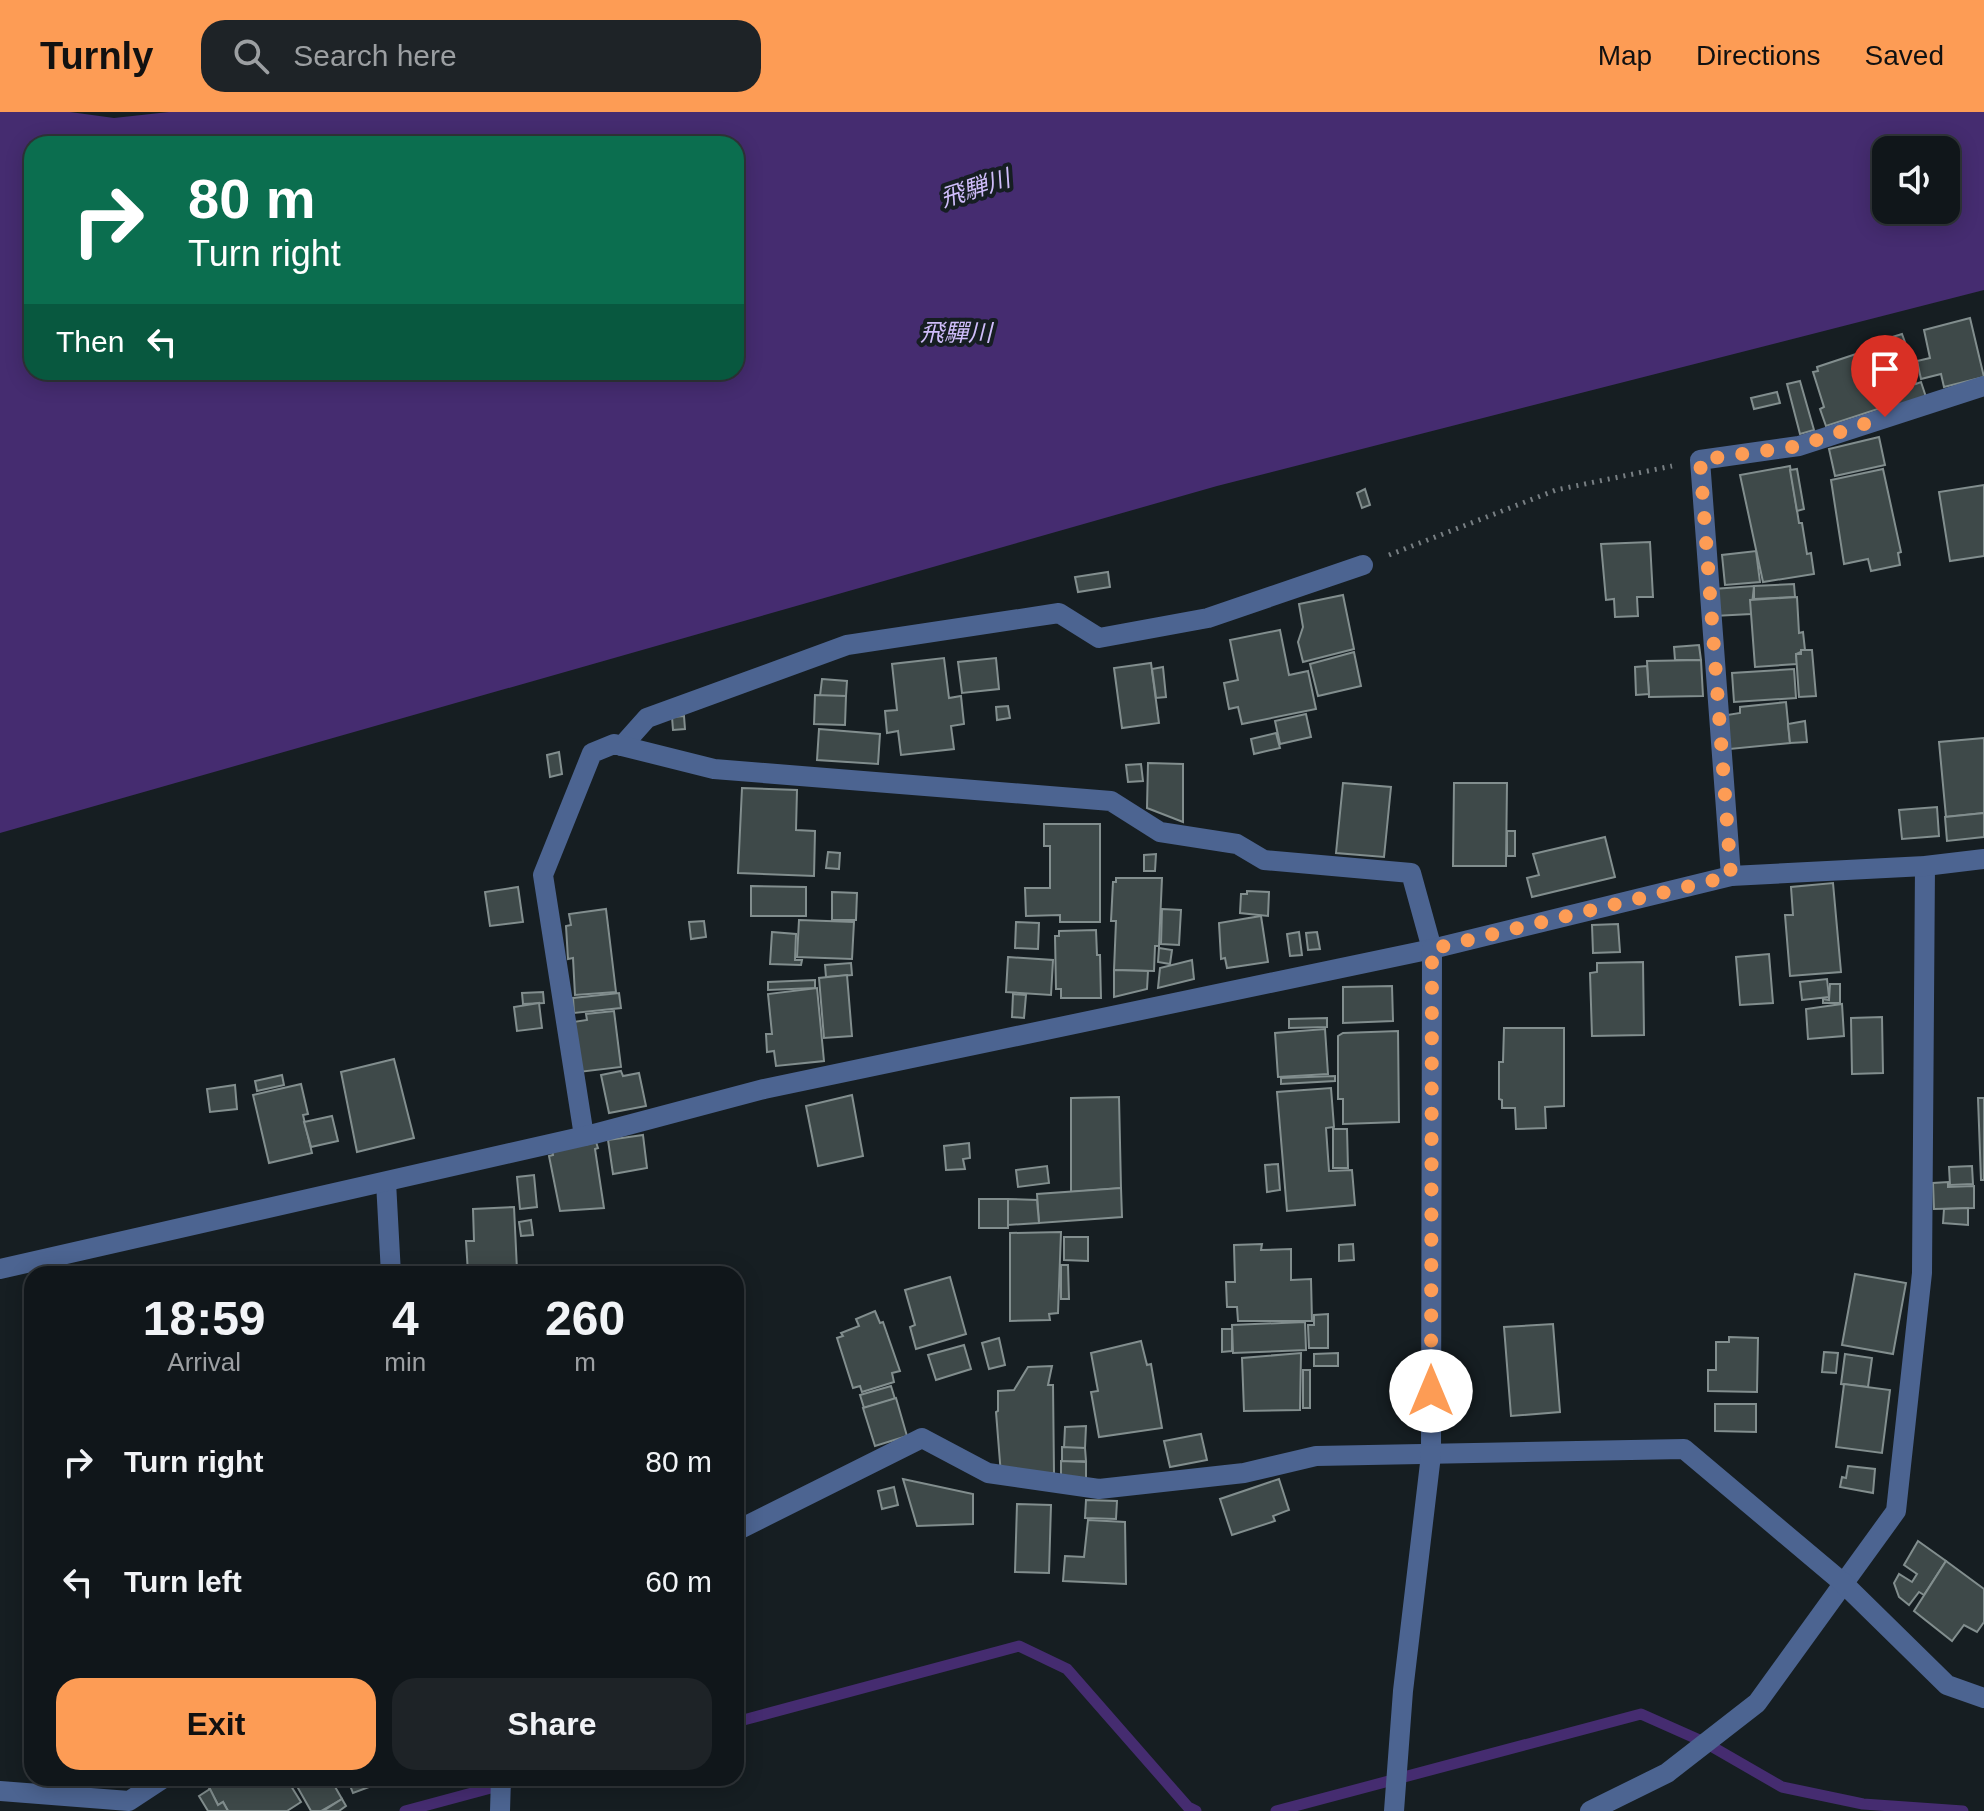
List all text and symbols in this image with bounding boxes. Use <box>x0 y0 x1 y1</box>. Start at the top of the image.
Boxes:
search box <box>201 20 761 92</box>
icon: search <box>229 34 273 78</box>
text: Turnly <box>40 35 153 77</box>
text: Search here <box>293 39 457 72</box>
text: Map <box>1598 40 1652 71</box>
text: Directions <box>1696 40 1821 71</box>
text: Saved <box>1865 40 1944 71</box>
map controls <box>1872 136 1960 224</box>
button: sound <box>1872 136 1960 224</box>
water label: 飛騨川 <box>937 163 1016 212</box>
text: 80 m <box>188 167 316 230</box>
icon: right <box>56 168 160 272</box>
text: Turn right <box>188 233 341 274</box>
water label: 飛驒川 <box>920 319 995 346</box>
icon: left <box>140 320 184 364</box>
text: Then <box>56 325 124 358</box>
pin <box>1851 335 1919 417</box>
icon: arrive <box>1863 347 1907 391</box>
text: 18:59 <box>143 1292 266 1345</box>
text: 4 <box>392 1292 419 1345</box>
text: 260 <box>545 1292 625 1345</box>
text: Arrival <box>167 1347 241 1377</box>
text: min <box>384 1347 426 1377</box>
text: m <box>574 1347 596 1377</box>
position arrow <box>1389 1349 1473 1433</box>
icon: right <box>56 1440 100 1484</box>
text: Turn right <box>124 1445 263 1478</box>
text: 80 m <box>645 1445 712 1478</box>
icon: left <box>56 1560 100 1604</box>
text: Turn left <box>124 1565 242 1598</box>
text: 60 m <box>645 1565 712 1598</box>
button: Exit <box>56 1678 376 1770</box>
button: Share <box>392 1678 712 1770</box>

